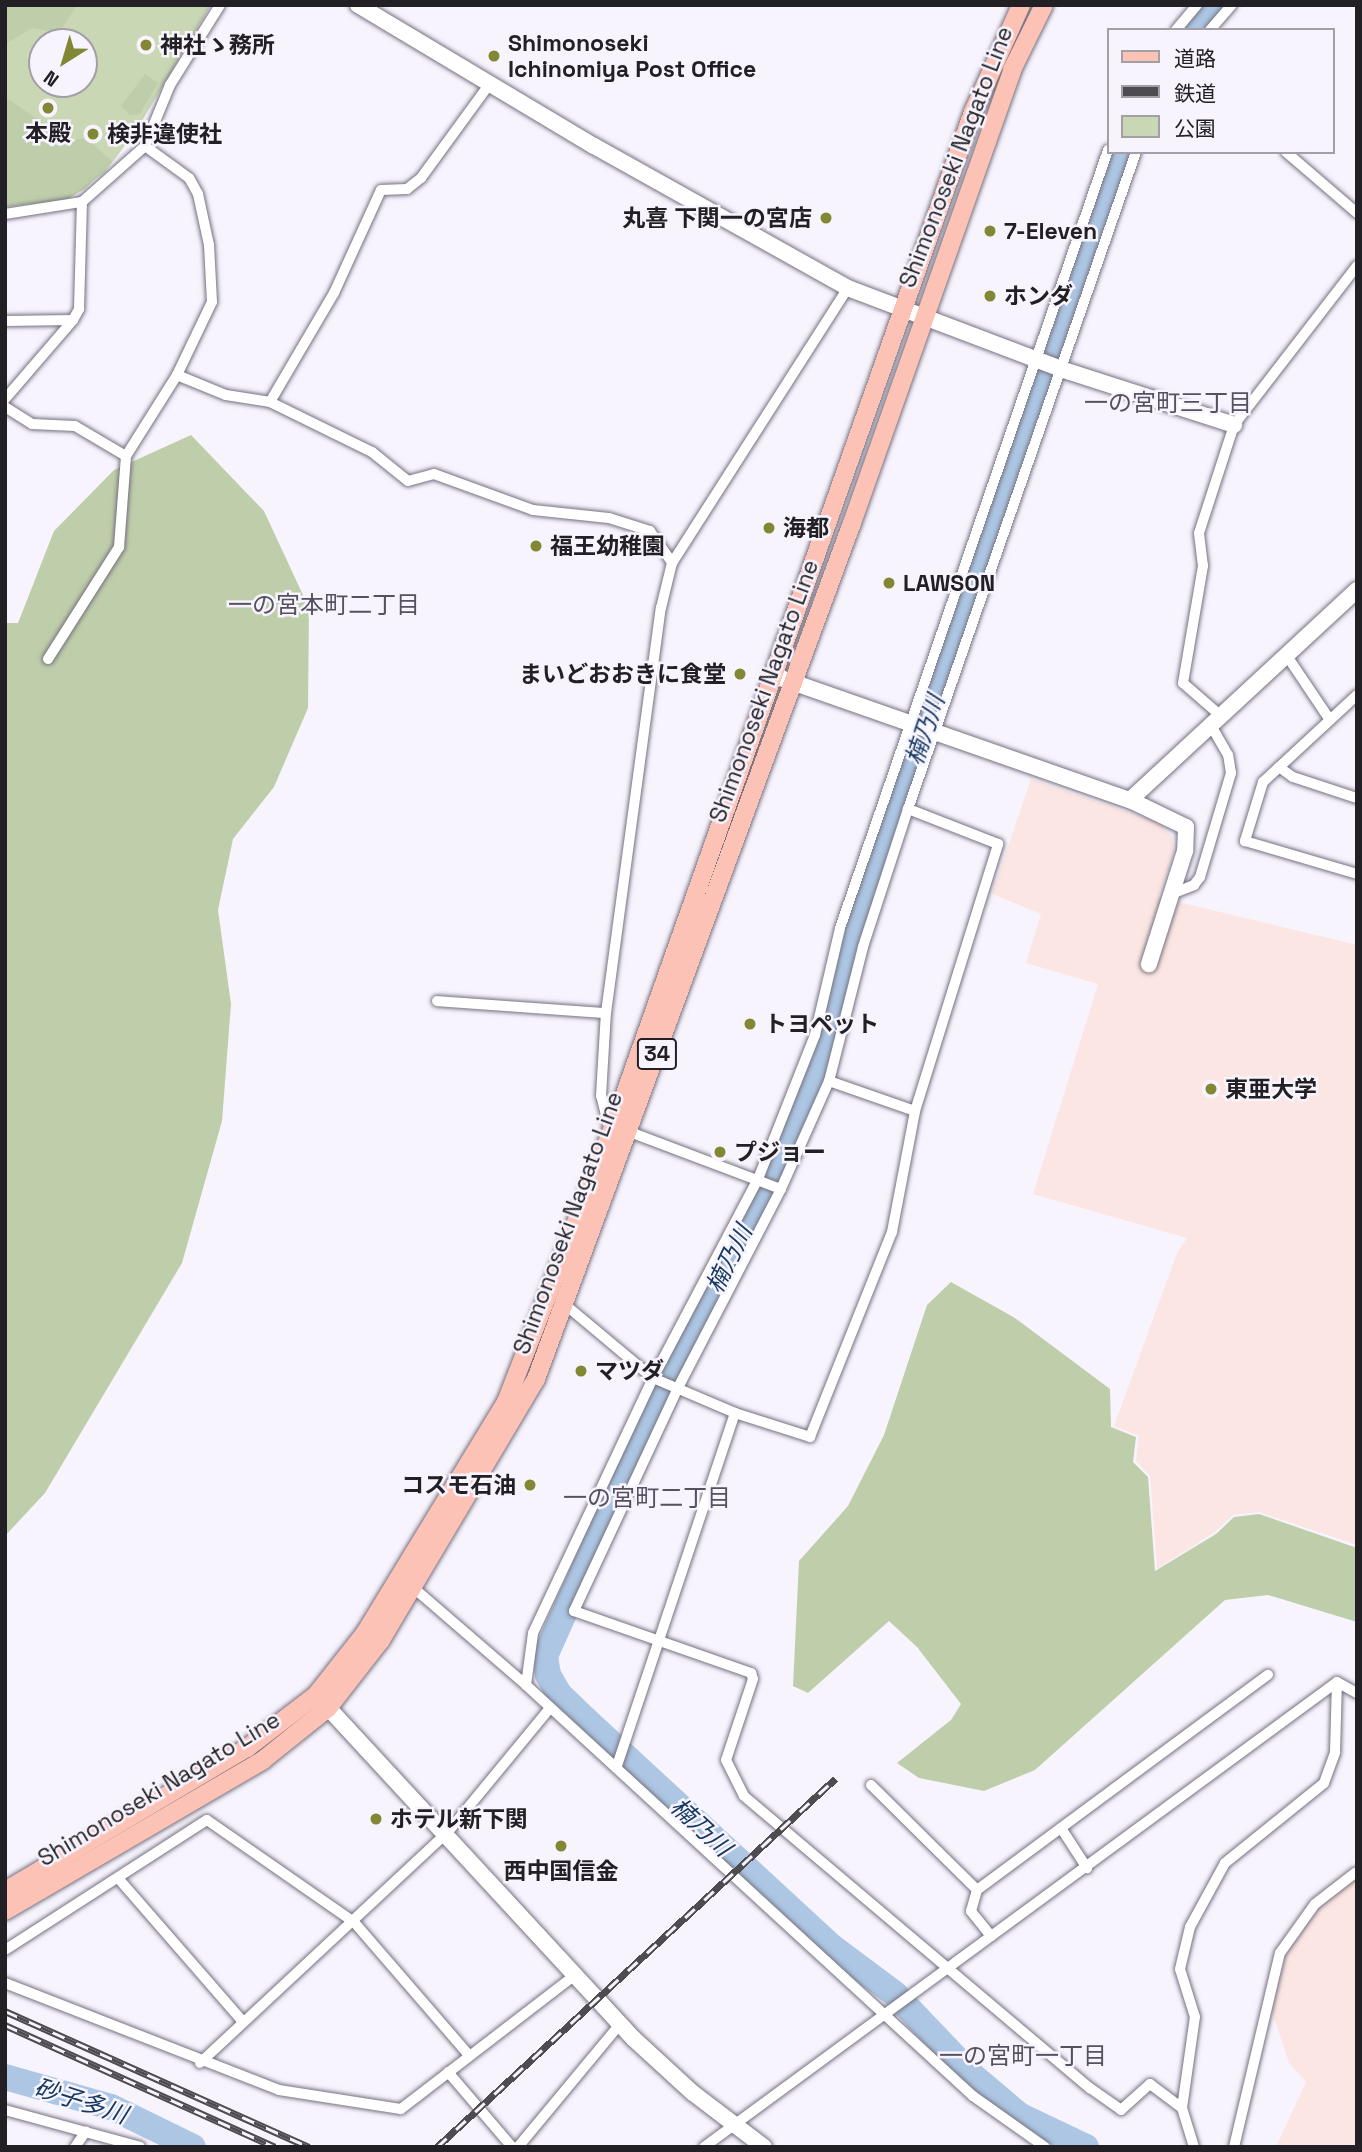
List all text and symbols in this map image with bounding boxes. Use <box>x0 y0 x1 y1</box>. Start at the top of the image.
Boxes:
street label: Shimonoseki Nagato Line <box>893 23 1019 291</box>
north arrow <box>28 28 98 98</box>
legend <box>1106 28 1334 154</box>
place label: Shimonoseki Ichinomiya Post Office <box>508 29 756 83</box>
place label: 神社ゝ務所 <box>160 31 275 59</box>
marker: 神社ゝ務所 <box>138 37 154 53</box>
text: 道路 <box>1174 45 1216 72</box>
marker: Shimonoseki Ichinomiya Post Office <box>486 48 502 64</box>
text: N <box>39 65 64 92</box>
text: 鉄道 <box>1174 80 1216 107</box>
marker: 本殿 <box>40 100 56 116</box>
text: 公園 <box>1174 115 1216 142</box>
place label: 本殿 <box>25 119 71 147</box>
place label: 検非違使社 <box>107 120 222 148</box>
marker: 検非違使社 <box>85 126 101 142</box>
place label: 丸喜 下関一の宮店 <box>622 204 812 232</box>
marker: 丸喜 下関一の宮店 <box>818 210 834 226</box>
place label: 7-Eleven <box>1004 217 1097 245</box>
marker: 7-Eleven <box>982 223 998 239</box>
place label: ホンダ <box>1004 282 1073 310</box>
marker: ホンダ <box>982 288 998 304</box>
district label: 一の宮町三丁目 <box>1084 389 1252 417</box>
place label: 海都 <box>783 514 829 542</box>
marker: 海都 <box>761 520 777 536</box>
place label: 福王幼稚園 <box>550 532 665 560</box>
marker: 福王幼稚園 <box>528 538 544 554</box>
street label: Shimonoseki Nagato Line <box>704 556 824 826</box>
place label: LAWSON <box>903 569 995 597</box>
marker: LAWSON <box>881 575 897 591</box>
district label: 一の宮本町二丁目 <box>228 591 420 619</box>
place label: まいどおおきに食堂 <box>519 660 726 688</box>
marker: まいどおおきに食堂 <box>732 666 748 682</box>
water label: 楠乃川 <box>900 691 950 769</box>
place label: トヨペット <box>764 1010 879 1038</box>
marker: トヨペット <box>742 1016 758 1032</box>
road number: 34 <box>636 1036 678 1072</box>
place label: 東亜大学 <box>1225 1075 1317 1103</box>
marker: 東亜大学 <box>1203 1081 1219 1097</box>
street label: Shimonoseki Nagato Line <box>508 1088 628 1358</box>
place label: プジョー <box>734 1138 826 1166</box>
marker: プジョー <box>712 1144 728 1160</box>
water label: 楠乃川 <box>700 1220 758 1298</box>
place label: マツダ <box>595 1357 664 1385</box>
marker: マツダ <box>573 1363 589 1379</box>
place label: コスモ石油 <box>401 1471 516 1499</box>
marker: コスモ石油 <box>522 1477 538 1493</box>
district label: 一の宮町二丁目 <box>563 1484 731 1512</box>
street label: Shimonoseki Nagato Line <box>33 1706 285 1872</box>
water label: 楠乃川 <box>665 1792 737 1862</box>
place label: ホテル新下関 <box>390 1805 528 1833</box>
marker: ホテル新下関 <box>368 1811 384 1827</box>
marker: 西中国信金 <box>553 1838 569 1854</box>
place label: 西中国信金 <box>504 1857 618 1885</box>
district label: 一の宮町一丁目 <box>939 2042 1107 2070</box>
water label: 砂子多川 <box>31 2072 131 2130</box>

